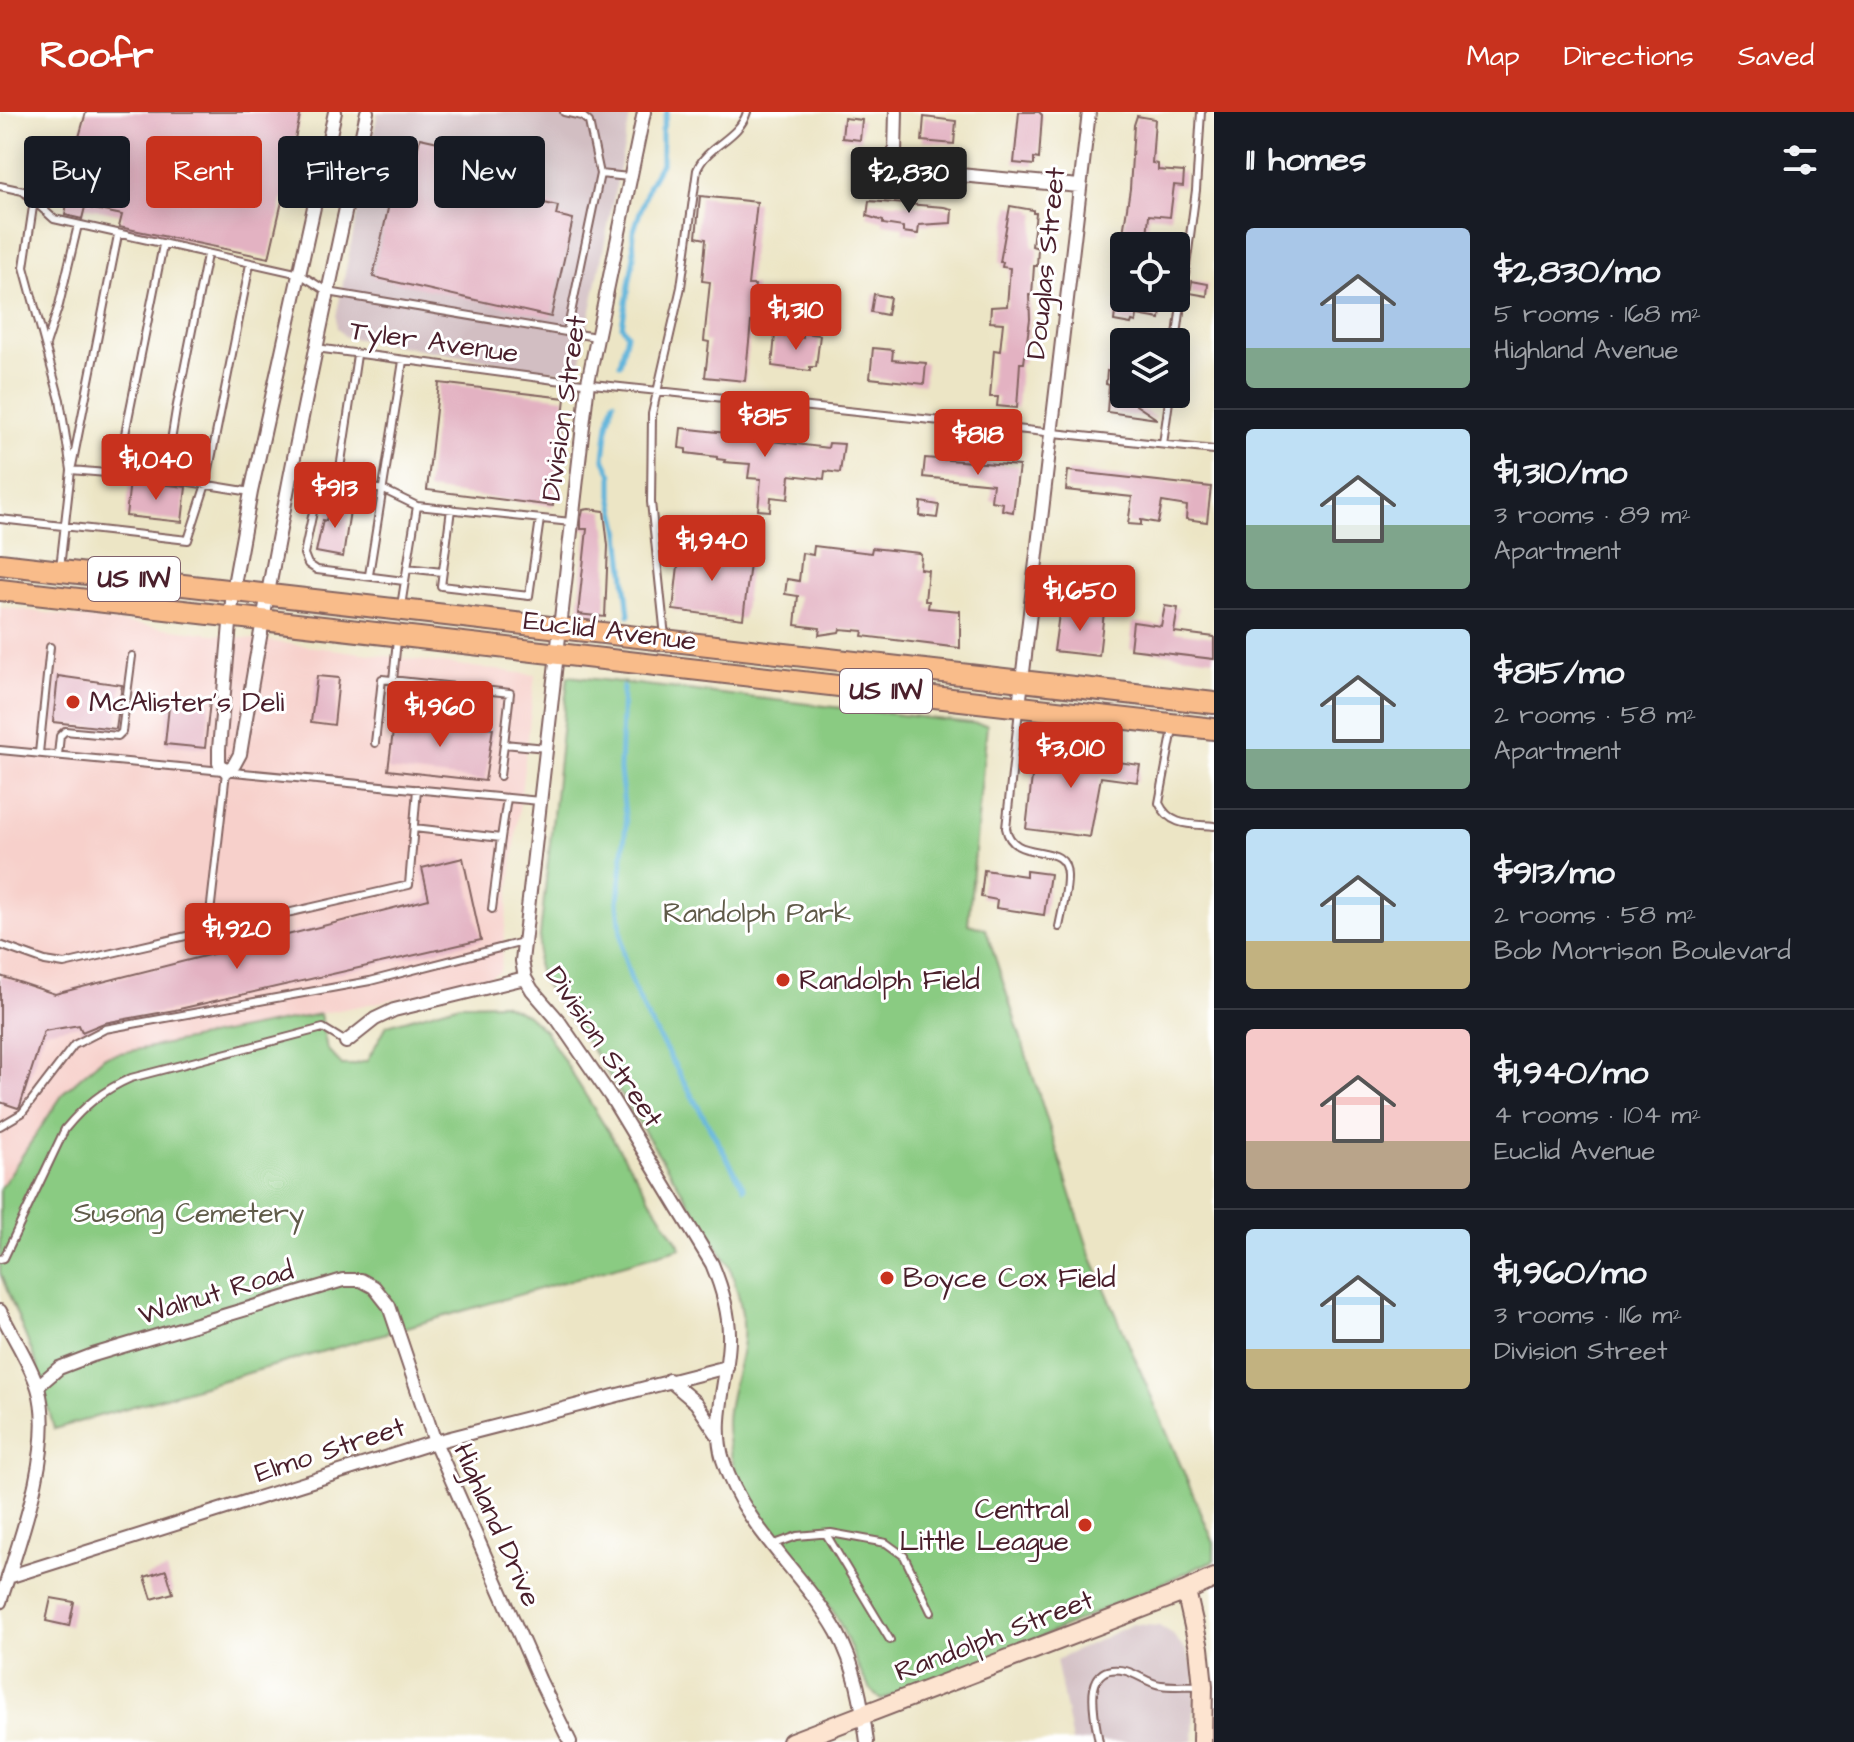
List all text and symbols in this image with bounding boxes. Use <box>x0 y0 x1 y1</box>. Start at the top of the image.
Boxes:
text: Roofr <box>40 30 153 82</box>
text: Map <box>1467 37 1520 76</box>
text: Directions <box>1564 37 1694 76</box>
text: Saved <box>1738 37 1814 76</box>
chip: Buy <box>24 136 130 208</box>
chip: Rent <box>146 136 262 208</box>
chip: Filters <box>278 136 418 208</box>
chip: New <box>434 136 545 208</box>
text: 11 homes <box>1246 136 1366 184</box>
icon: filters <box>1778 138 1822 182</box>
pin: $2,830 <box>844 147 974 215</box>
text: $2,830 <box>869 155 949 191</box>
street label: Douglas Street <box>1017 164 1077 361</box>
map controls <box>1110 232 1190 408</box>
button: locate <box>1110 232 1190 312</box>
text: $2,830/mo <box>1494 248 1660 296</box>
icon: home <box>1310 260 1406 356</box>
pin: $1,310 <box>731 284 861 352</box>
text: $1,310 <box>768 292 824 328</box>
text: 5 rooms · 168 m² <box>1494 296 1701 332</box>
street label: Tyler Avenue <box>347 311 521 375</box>
street label: Division Street <box>532 312 596 503</box>
button: layers <box>1110 328 1190 408</box>
text: Highland Avenue <box>1494 332 1679 368</box>
pin: $815 <box>718 391 812 459</box>
text: $815 <box>738 399 792 435</box>
pin: $818 <box>931 409 1025 477</box>
text: $818 <box>952 417 1004 453</box>
pin: $1,040 <box>91 434 221 502</box>
text: $1,040 <box>120 442 192 478</box>
text: $1,310/mo <box>1494 449 1627 497</box>
icon: home <box>1310 461 1406 557</box>
pin: $913 <box>288 462 382 530</box>
text: $913 <box>312 470 358 506</box>
text: 3 rooms · 89 m² <box>1494 497 1691 533</box>
pin: $1,940 <box>647 515 777 583</box>
text: $1,940 <box>676 523 748 559</box>
text: Apartment <box>1494 533 1621 569</box>
road number: US 11W <box>88 557 180 601</box>
pin: $1,650 <box>1015 565 1145 633</box>
text: $1,650 <box>1043 573 1117 609</box>
street label: Euclid Avenue <box>521 601 699 661</box>
text: $815/mo <box>1494 649 1624 697</box>
icon: home <box>1310 661 1406 757</box>
road number: US 11W <box>840 669 932 713</box>
pin: $1,960 <box>375 681 505 749</box>
place label: McAlister's Deli <box>89 683 284 722</box>
text: $1,960 <box>405 689 475 725</box>
marker: McAlister's Deli <box>64 693 82 711</box>
text: 2 rooms · 58 m² <box>1494 697 1696 733</box>
pin: $3,010 <box>1006 722 1136 790</box>
text: $3,010 <box>1037 730 1105 766</box>
text: Apartment <box>1494 733 1621 769</box>
text: $913/mo <box>1494 849 1615 897</box>
icon: home <box>1310 861 1406 957</box>
park label: Randolph Park <box>663 894 851 933</box>
text: 2 rooms · 58 m² <box>1494 897 1696 933</box>
pin: $1,920 <box>172 903 302 971</box>
text: $1,920 <box>203 911 271 947</box>
text: Bob Morrison Boulevard <box>1494 933 1791 969</box>
street label: Division Street <box>536 959 673 1136</box>
place label: Randolph Field <box>799 961 980 1000</box>
marker: Randolph Field <box>774 971 792 989</box>
text: $1,940/mo <box>1494 1049 1648 1097</box>
icon: home <box>1310 1061 1406 1157</box>
text: 4 rooms · 104 m² <box>1494 1097 1701 1133</box>
text: Euclid Avenue <box>1494 1133 1655 1169</box>
park label: Susong Cemetery <box>74 1194 304 1235</box>
text: $1,960/mo <box>1494 1249 1647 1297</box>
street label: Walnut Road <box>134 1251 298 1335</box>
place label: Boyce Cox Field <box>903 1259 1116 1300</box>
icon: home <box>1310 1261 1406 1357</box>
marker: Boyce Cox Field <box>878 1269 896 1287</box>
text: 3 rooms · 116 m² <box>1494 1297 1682 1333</box>
text: Division Street <box>1494 1333 1667 1369</box>
street label: Elmo Street <box>250 1407 411 1493</box>
street label: Highland Drive <box>443 1437 550 1613</box>
place label: Central Little League <box>899 1490 1069 1562</box>
marker: Central Little League <box>1076 1516 1094 1534</box>
street label: Randolph Street <box>889 1580 1100 1692</box>

